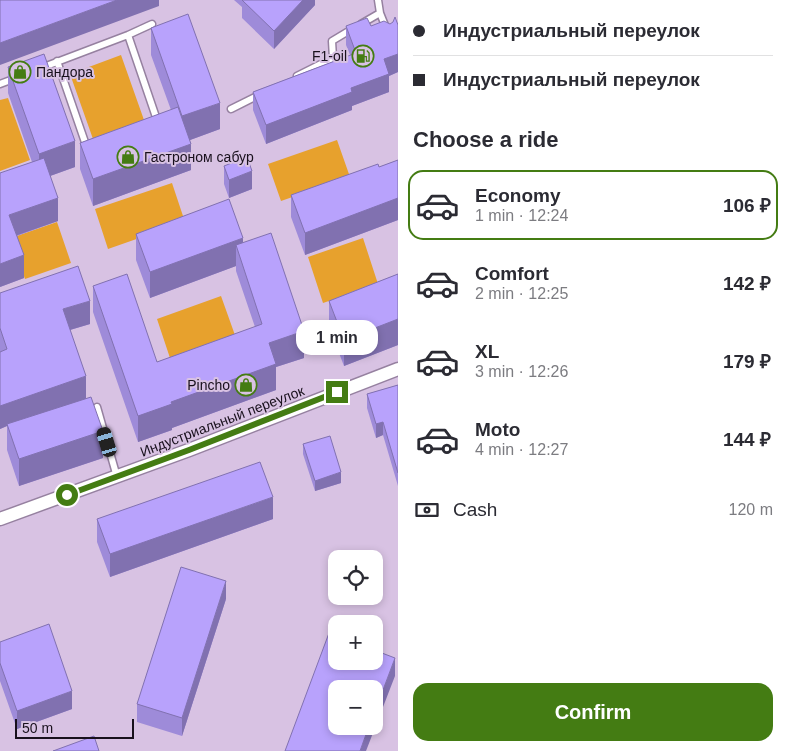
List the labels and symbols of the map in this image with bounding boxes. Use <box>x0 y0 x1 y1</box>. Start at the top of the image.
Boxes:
fuel station icon: F1-oil <box>351 44 375 68</box>
place label: F1-oil <box>312 48 347 64</box>
shop icon: Пандора <box>8 60 32 84</box>
place label: Пандора <box>36 64 93 80</box>
shop icon: Гастроном сабур <box>116 145 140 169</box>
place label: Гастроном сабур <box>144 149 254 165</box>
callout: 1 min <box>296 320 378 354</box>
shop icon: Pincho <box>234 373 258 397</box>
place label: Pincho <box>187 377 230 393</box>
route end <box>326 381 348 403</box>
street label: Индустриальный переулок <box>138 382 307 460</box>
car <box>95 425 118 459</box>
route start <box>56 484 78 506</box>
scale bar <box>15 716 134 739</box>

